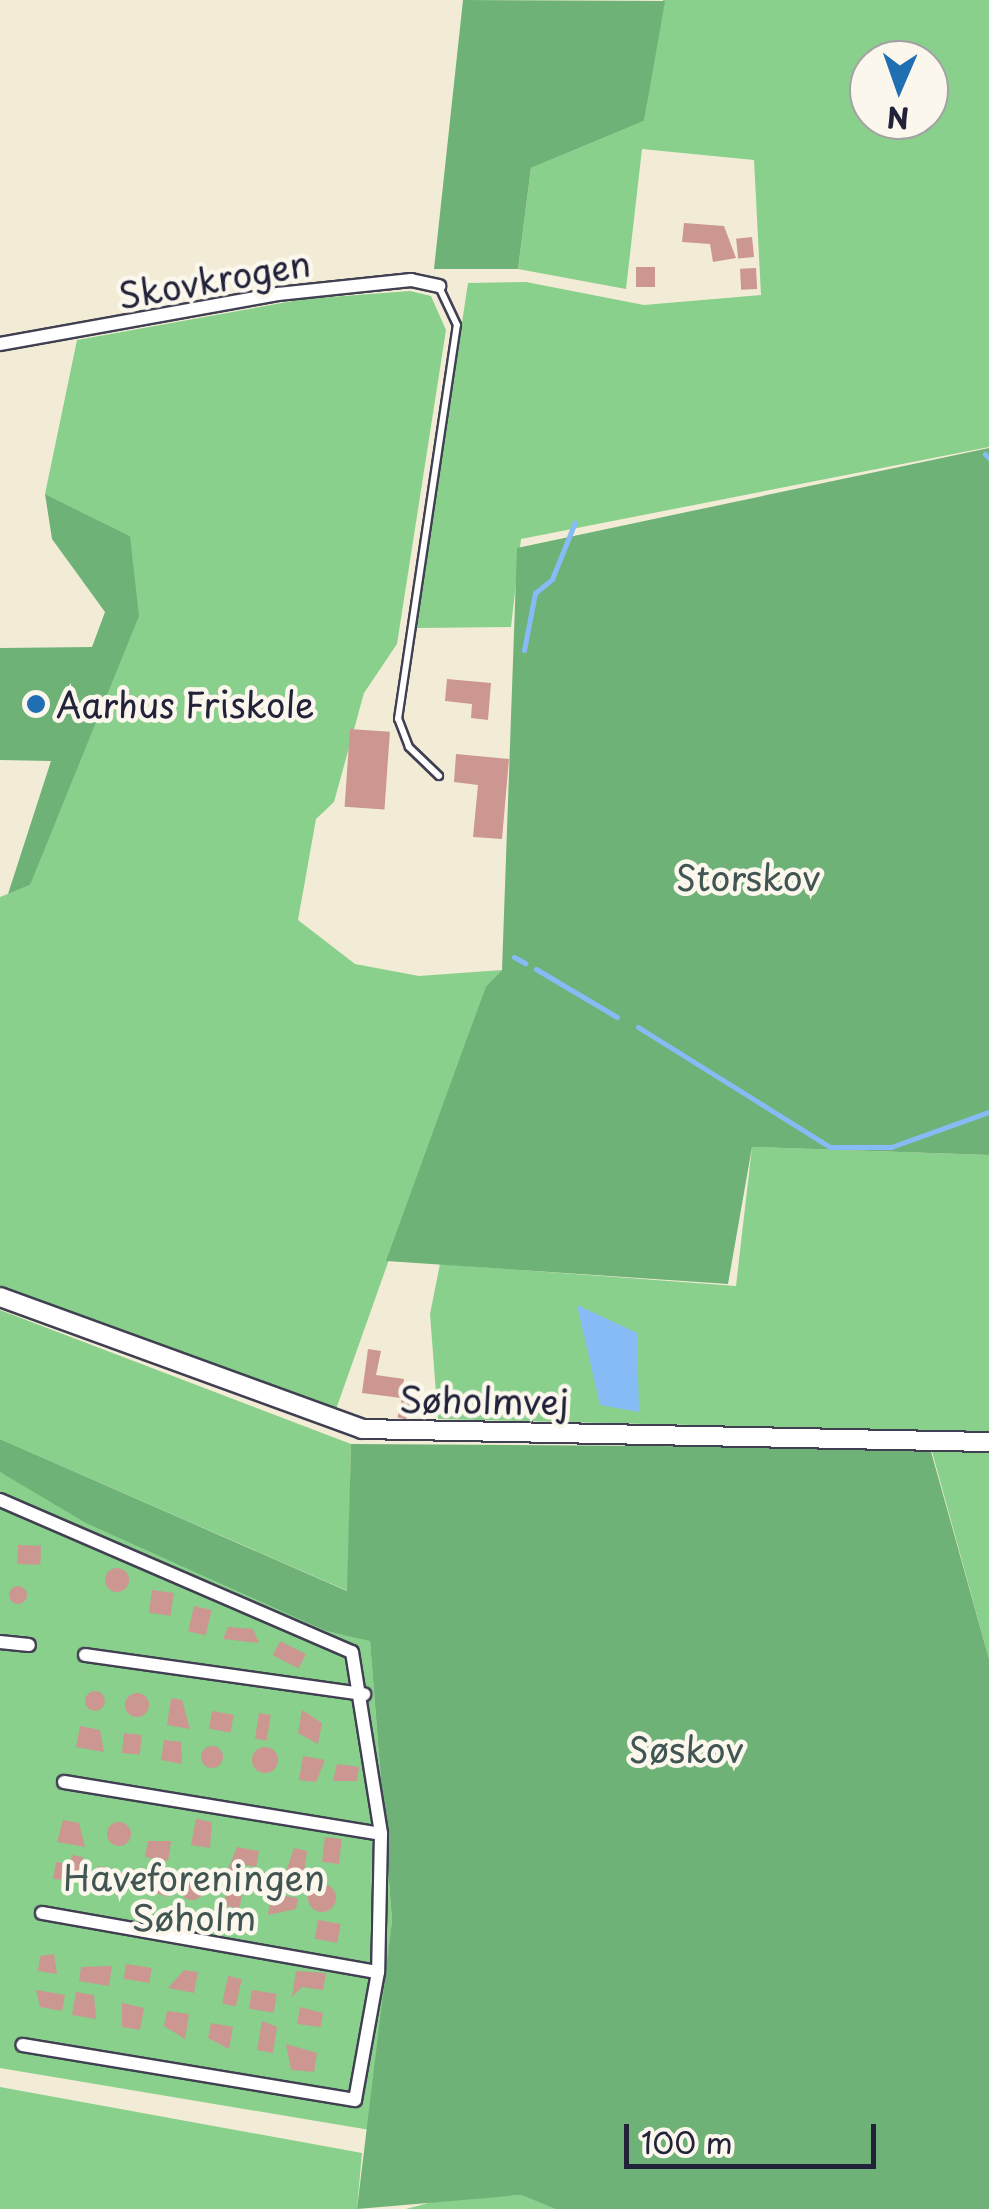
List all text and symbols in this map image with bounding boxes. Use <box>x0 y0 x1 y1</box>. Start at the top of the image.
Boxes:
north arrow <box>849 40 949 140</box>
text: N <box>886 97 910 140</box>
street label: Skovkrogen <box>114 241 314 317</box>
place label: Aarhus Friskole <box>56 683 316 725</box>
marker: Aarhus Friskole <box>25 693 47 715</box>
park label: Storskov <box>676 856 820 898</box>
street label: Søholmvej <box>399 1378 569 1422</box>
park label: Søskov <box>629 1728 743 1770</box>
park label: Haveforeningen Søholm <box>63 1856 325 1938</box>
scale bar <box>629 2104 882 2166</box>
text: 100 m <box>641 2119 733 2164</box>

